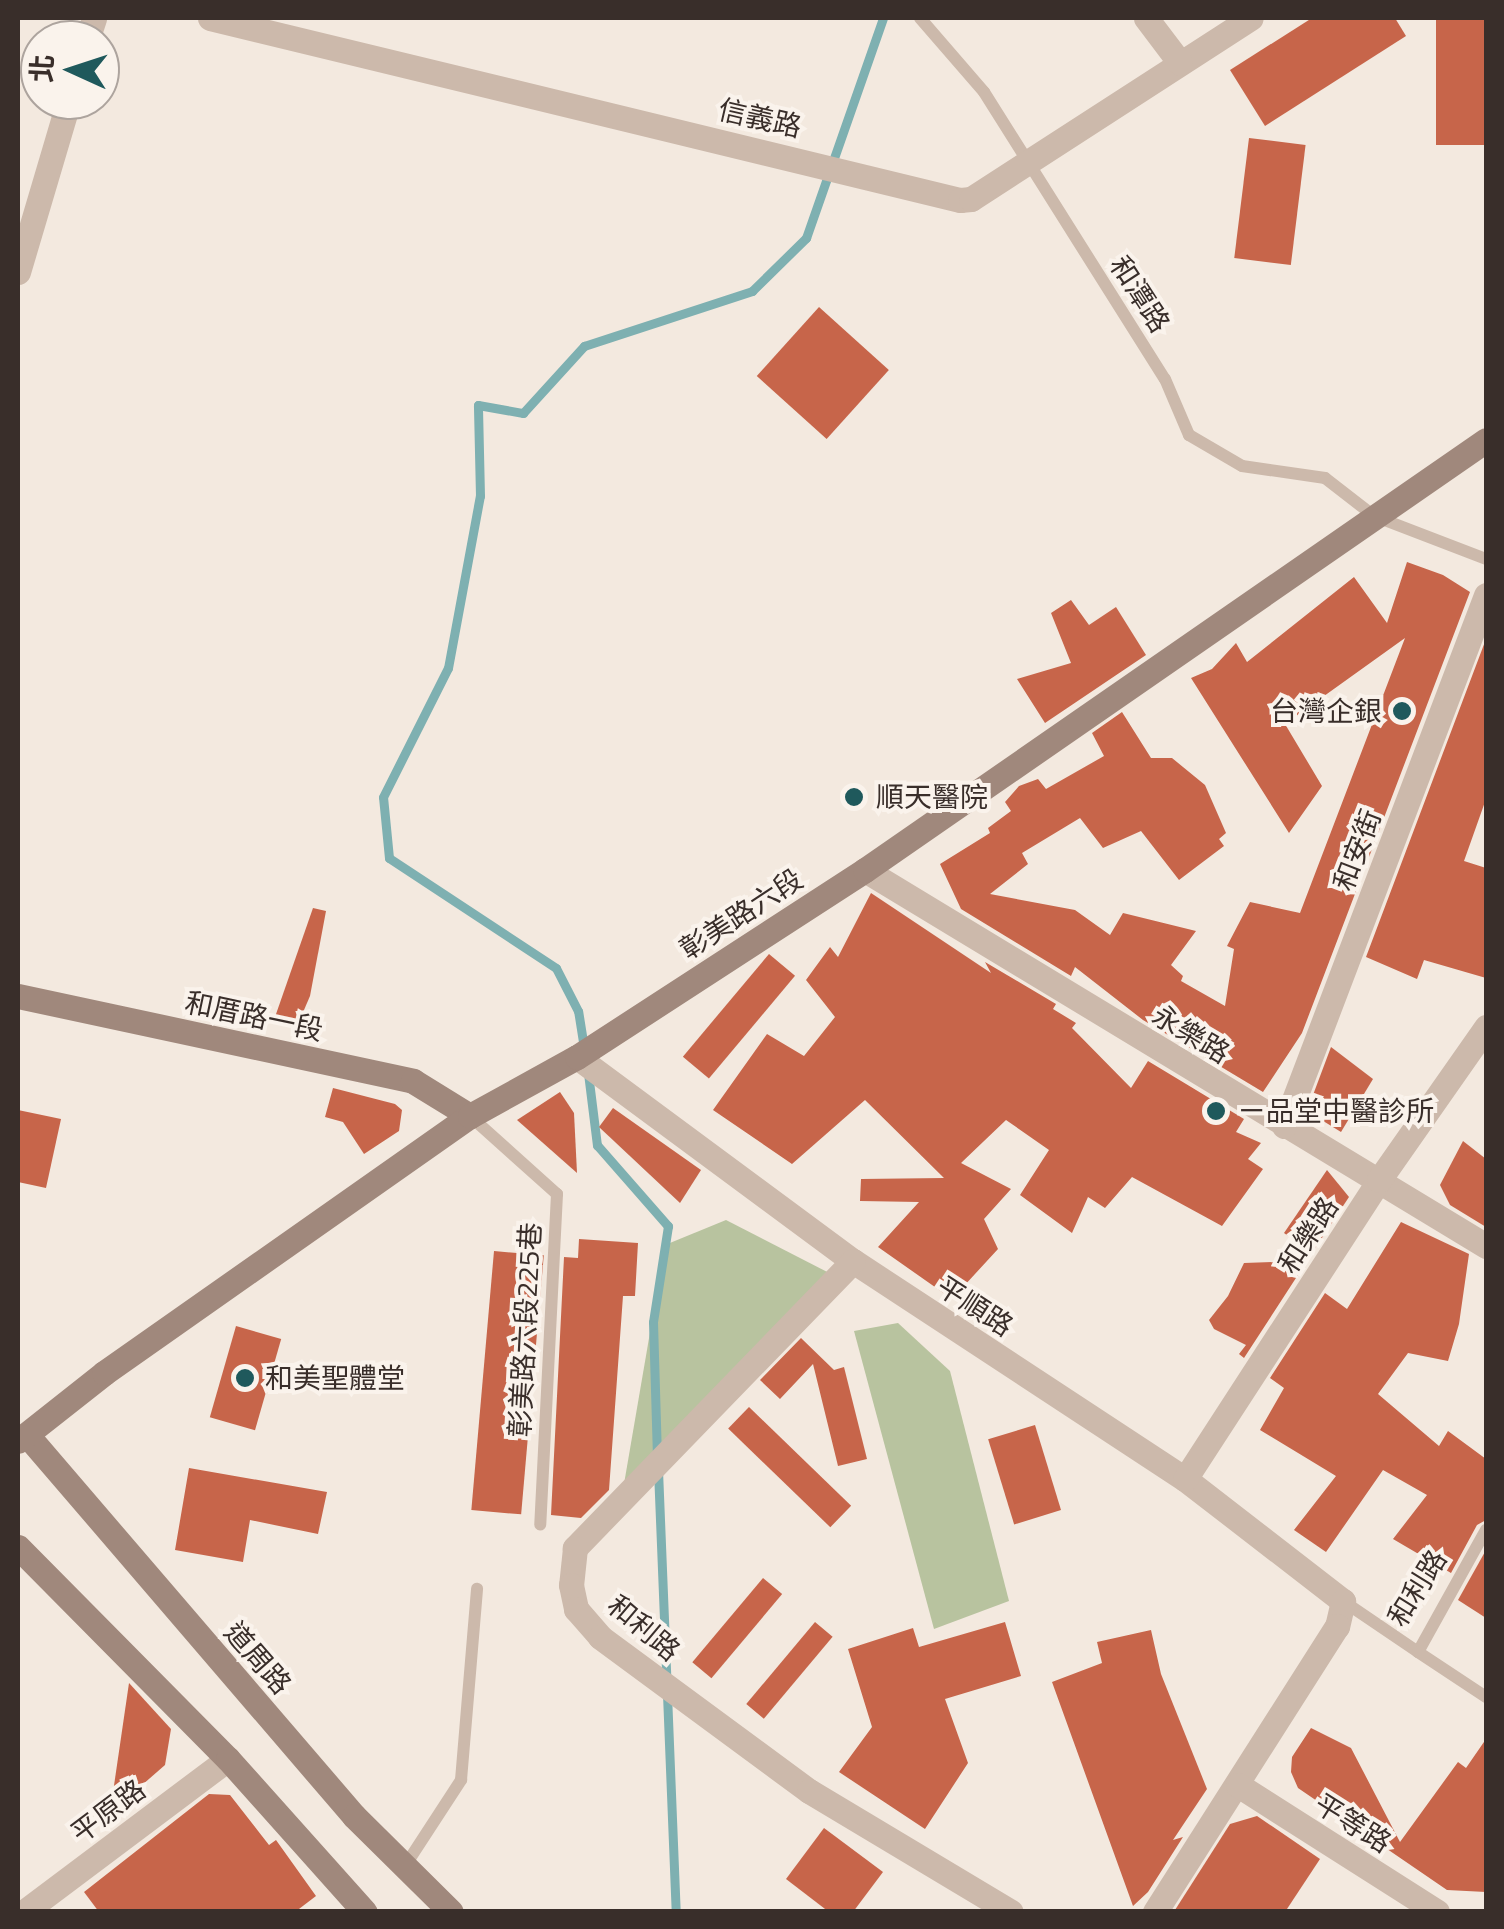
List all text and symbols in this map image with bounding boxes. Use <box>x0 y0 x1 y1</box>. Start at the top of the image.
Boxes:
north arrow <box>20 20 120 120</box>
text: 北 <box>19 53 64 84</box>
street label: 信義路 <box>715 92 805 144</box>
street label: 和潭路 <box>1103 250 1177 338</box>
place label: 台灣企銀 <box>1270 694 1382 728</box>
marker: 台灣企銀 <box>1391 700 1413 722</box>
place label: 順天醫院 <box>876 780 988 814</box>
marker: 順天醫院 <box>841 784 867 810</box>
street label: 和安街 <box>1326 805 1388 895</box>
street label: 彰美路六段 <box>673 862 809 966</box>
street label: 和厝路一段 <box>182 985 326 1047</box>
street label: 永樂路 <box>1146 998 1236 1070</box>
place label: ㄧ品堂中醫診所 <box>1238 1094 1434 1128</box>
marker: ㄧ品堂中醫診所 <box>1203 1098 1229 1124</box>
street label: 和樂路 <box>1271 1191 1345 1279</box>
street label: 彰美路六段225巷 <box>503 1222 547 1438</box>
street label: 平順路 <box>931 1269 1019 1343</box>
place label: 和美聖體堂 <box>265 1361 405 1395</box>
marker: 和美聖體堂 <box>234 1367 256 1389</box>
street label: 和利路 <box>1380 1543 1454 1633</box>
street label: 和利路 <box>601 1588 687 1668</box>
street label: 道周路 <box>218 1615 298 1701</box>
street label: 平原路 <box>64 1772 152 1850</box>
street label: 平等路 <box>1308 1786 1398 1860</box>

